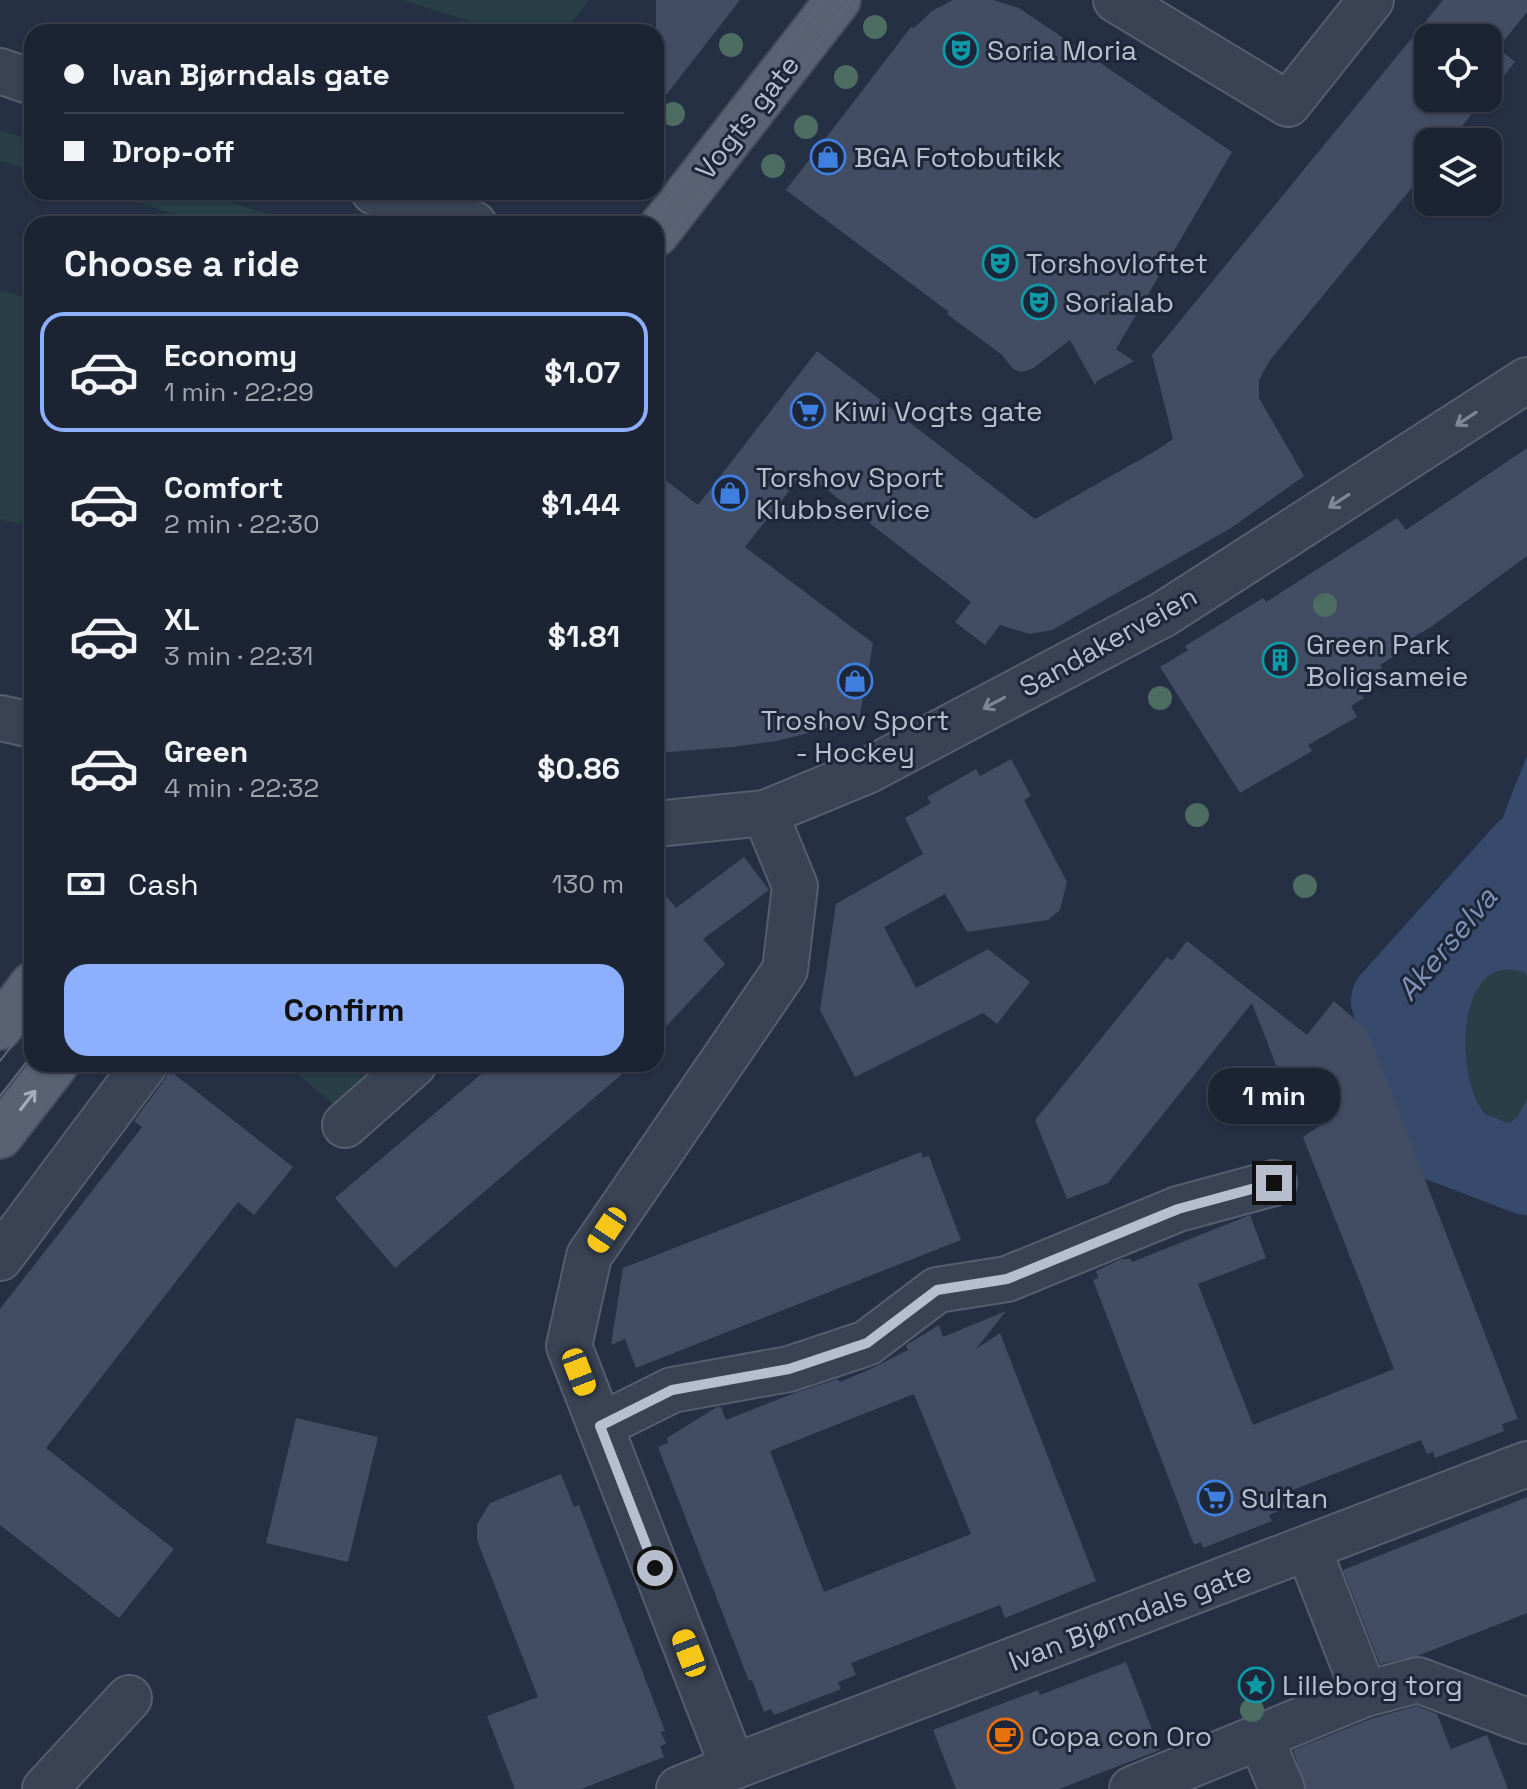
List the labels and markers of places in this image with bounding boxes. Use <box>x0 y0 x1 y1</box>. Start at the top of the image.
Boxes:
theatre icon: Soria Moria <box>942 31 980 69</box>
place label: Soria Moria <box>987 32 1137 68</box>
shop icon: BGA Fotobutikk <box>809 138 847 176</box>
place label: BGA Fotobutikk <box>854 139 1062 175</box>
theatre icon: Torshovloftet <box>981 244 1019 282</box>
place label: Torshovloftet <box>1026 245 1208 281</box>
theatre icon: Sorialab <box>1020 283 1058 321</box>
place label: Sorialab <box>1065 284 1174 320</box>
supermarket icon: Kiwi Vogts gate <box>789 392 827 430</box>
place label: Kiwi Vogts gate <box>834 393 1043 429</box>
place label: Torshov Sport Klubbservice <box>756 459 944 527</box>
shop icon: Torshov Sport Klubbservice <box>711 474 749 512</box>
place label: Green Park Boligsameie <box>1306 626 1468 694</box>
building icon: Green Park Boligsameie <box>1261 641 1299 679</box>
shop icon: Troshov Sport - Hockey <box>836 662 874 700</box>
place label: Troshov Sport - Hockey <box>761 702 949 770</box>
supermarket icon: Sultan <box>1196 1479 1234 1517</box>
place label: Sultan <box>1241 1480 1328 1516</box>
place icon: Lilleborg torg <box>1237 1666 1275 1704</box>
place label: Lilleborg torg <box>1282 1667 1463 1703</box>
cafe icon: Copa con Oro <box>986 1717 1024 1755</box>
place label: Copa con Oro <box>1031 1718 1212 1754</box>

